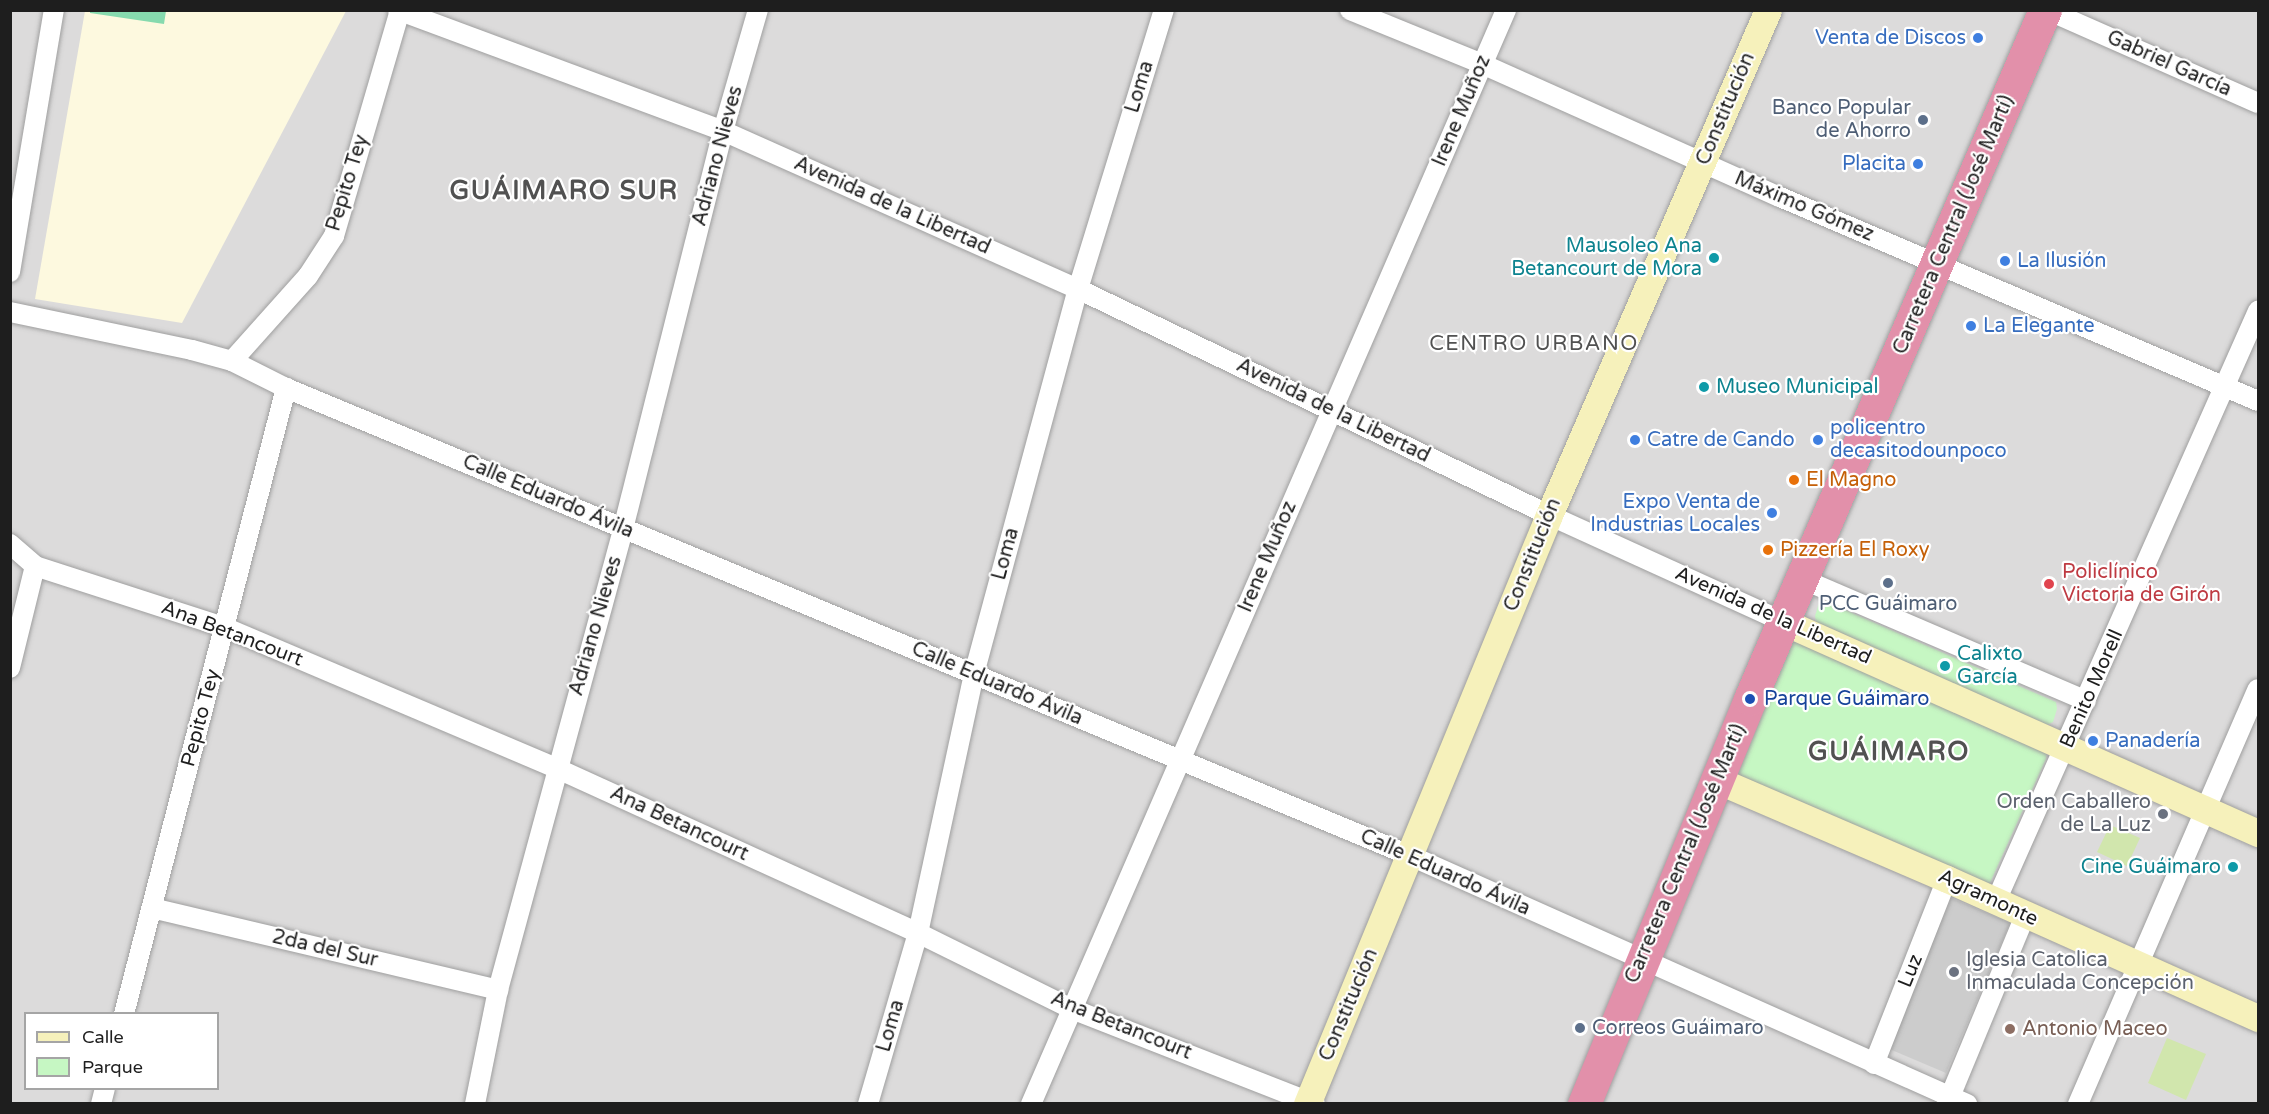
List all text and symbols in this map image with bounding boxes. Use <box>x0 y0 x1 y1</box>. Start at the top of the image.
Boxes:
place label: Venta de Discos <box>1815 26 1966 50</box>
street label: Gabriel García <box>2103 26 2235 102</box>
marker: Venta de Discos <box>1971 31 1985 45</box>
street label: Constitución <box>1692 49 1760 169</box>
street label: Irene Muñoz <box>1428 52 1496 170</box>
street label: Loma <box>1121 58 1159 116</box>
street label: Adriano Nieves <box>688 83 748 229</box>
street label: Carretera Central (José Martí) <box>1888 92 2020 358</box>
place label: Banco Popular de Ahorro <box>1772 96 1911 143</box>
marker: Banco Popular de Ahorro <box>1916 113 1930 127</box>
street label: Pepito Tey <box>322 132 374 234</box>
street label: Avenida de la Libertad <box>790 152 994 260</box>
place label: Placita <box>1842 152 1906 176</box>
marker: Placita <box>1911 157 1925 171</box>
street label: Máximo Gómez <box>1731 167 1877 247</box>
district label: GUÁIMARO SUR <box>450 175 678 207</box>
place label: Mausoleo Ana Betancourt de Mora <box>1511 234 1702 281</box>
place label: La Ilusión <box>2017 249 2107 273</box>
marker: Mausoleo Ana Betancourt de Mora <box>1707 251 1721 265</box>
marker: La Ilusión <box>1998 254 2012 268</box>
place label: La Elegante <box>1983 314 2095 338</box>
marker: La Elegante <box>1964 319 1978 333</box>
district label: CENTRO URBANO <box>1429 331 1639 357</box>
street label: Avenida de la Libertad <box>1232 354 1434 468</box>
place label: Museo Municipal <box>1716 375 1878 399</box>
marker: Museo Municipal <box>1697 380 1711 394</box>
place label: policentro decasitodounpoco <box>1830 416 2007 463</box>
place label: Catre de Cando <box>1647 428 1795 452</box>
marker: Catre de Cando <box>1628 433 1642 447</box>
marker: policentro decasitodounpoco <box>1811 433 1825 447</box>
street label: Calle Eduardo Ávila <box>459 450 637 544</box>
place label: El Magno <box>1806 468 1896 492</box>
marker: El Magno <box>1787 473 1801 487</box>
place label: Expo Venta de Industrias Locales <box>1590 490 1760 537</box>
street label: Constitución <box>1499 495 1567 615</box>
street label: Irene Muñoz <box>1234 498 1302 616</box>
marker: Expo Venta de Industrias Locales <box>1765 506 1779 520</box>
street label: Loma <box>988 525 1024 583</box>
place label: Pizzería El Roxy <box>1780 538 1930 562</box>
marker: Pizzería El Roxy <box>1761 543 1775 557</box>
street label: Adriano Nieves <box>565 553 627 699</box>
place label: Policlínico Victoria de Girón <box>2062 560 2221 607</box>
street label: Avenida de la Libertad <box>1671 562 1875 670</box>
marker: Policlínico Victoria de Girón <box>2040 575 2058 593</box>
marker: PCC Guáimaro <box>1881 576 1895 590</box>
place label: PCC Guáimaro <box>1819 592 1957 616</box>
street label: Ana Betancourt <box>158 596 306 672</box>
street label: Benito Morell <box>2055 626 2129 752</box>
street label: Calle Eduardo Ávila <box>908 637 1086 731</box>
place label: Calixto García <box>1957 642 2023 689</box>
marker: Calixto García <box>1938 659 1952 673</box>
street label: Pepito Tey <box>176 667 226 769</box>
place label: Parque Guáimaro <box>1764 687 1929 711</box>
marker: Parque Guáimaro <box>1741 690 1759 708</box>
street label: Carretera Central (José Martí) <box>1620 721 1752 987</box>
place label: Panadería <box>2105 729 2200 753</box>
marker: Panadería <box>2086 734 2100 748</box>
district label: GUÁIMARO <box>1808 736 1970 768</box>
street label: Ana Betancourt <box>606 781 752 867</box>
place label: Orden Caballero de La Luz <box>1996 790 2151 837</box>
marker: Orden Caballero de La Luz <box>2156 807 2170 821</box>
street label: Calle Eduardo Ávila <box>1356 825 1534 921</box>
place label: Cine Guáimaro <box>2081 855 2221 879</box>
marker: Cine Guáimaro <box>2226 860 2240 874</box>
street label: Agramonte <box>1934 864 2042 932</box>
street label: 2da del Sur <box>270 925 380 973</box>
street label: Constitución <box>1315 945 1383 1065</box>
place label: Iglesia Catolica Inmaculada Concepción <box>1966 948 2194 995</box>
street label: Luz <box>1894 951 1928 991</box>
marker: Iglesia Catolica Inmaculada Concepción <box>1947 965 1961 979</box>
street label: Ana Betancourt <box>1047 987 1195 1065</box>
street label: Loma <box>872 997 910 1055</box>
legend <box>24 1012 219 1090</box>
place label: Correos Guáimaro <box>1592 1016 1764 1040</box>
place label: Antonio Maceo <box>2022 1017 2168 1041</box>
marker: Correos Guáimaro <box>1573 1021 1587 1035</box>
marker: Antonio Maceo <box>2003 1022 2017 1036</box>
text: Calle <box>82 1026 124 1048</box>
text: Parque <box>82 1056 143 1078</box>

